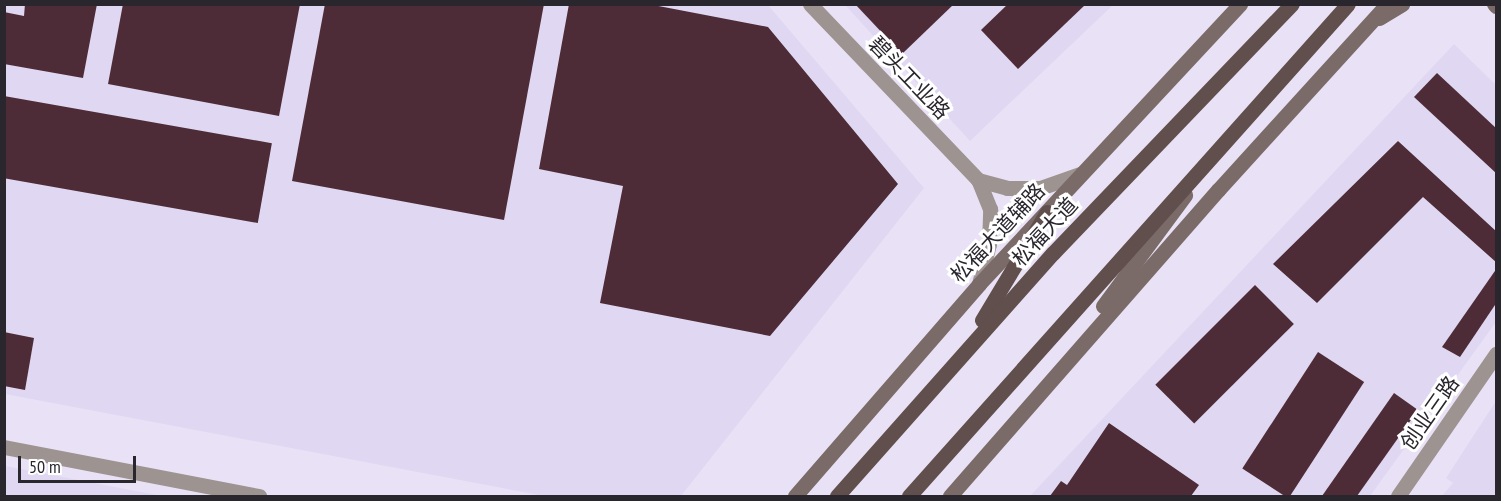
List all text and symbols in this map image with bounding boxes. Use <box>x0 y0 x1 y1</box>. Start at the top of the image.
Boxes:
street label: 碧头工业路 <box>863 31 955 125</box>
street label: 松福大道辅路 <box>946 178 1050 288</box>
street label: 松福大道 <box>1007 193 1083 271</box>
street label: 创业三路 <box>1396 371 1464 455</box>
scale bar <box>21 444 140 482</box>
text: 50 m <box>29 455 61 478</box>

